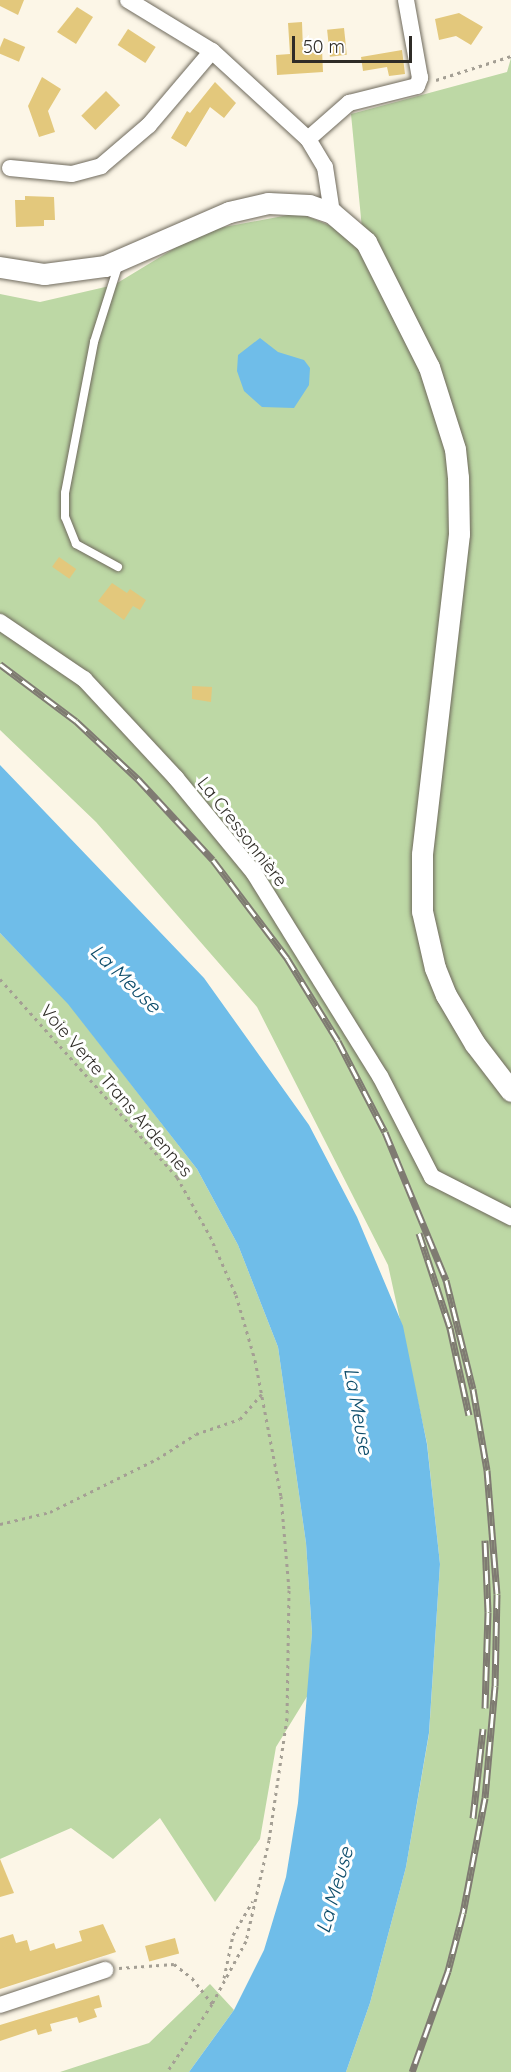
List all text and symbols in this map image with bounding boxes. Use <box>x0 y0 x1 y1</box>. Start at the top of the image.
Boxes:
scale bar <box>295 24 415 62</box>
text: 50 m <box>303 35 345 58</box>
street label: La Cressonnière <box>193 773 291 891</box>
water label: La Meuse <box>86 939 166 1017</box>
street label: Voie Verte Trans Ardennes <box>35 1001 197 1181</box>
water label: La Meuse <box>340 1366 378 1456</box>
water label: La Meuse <box>310 1844 358 1936</box>

